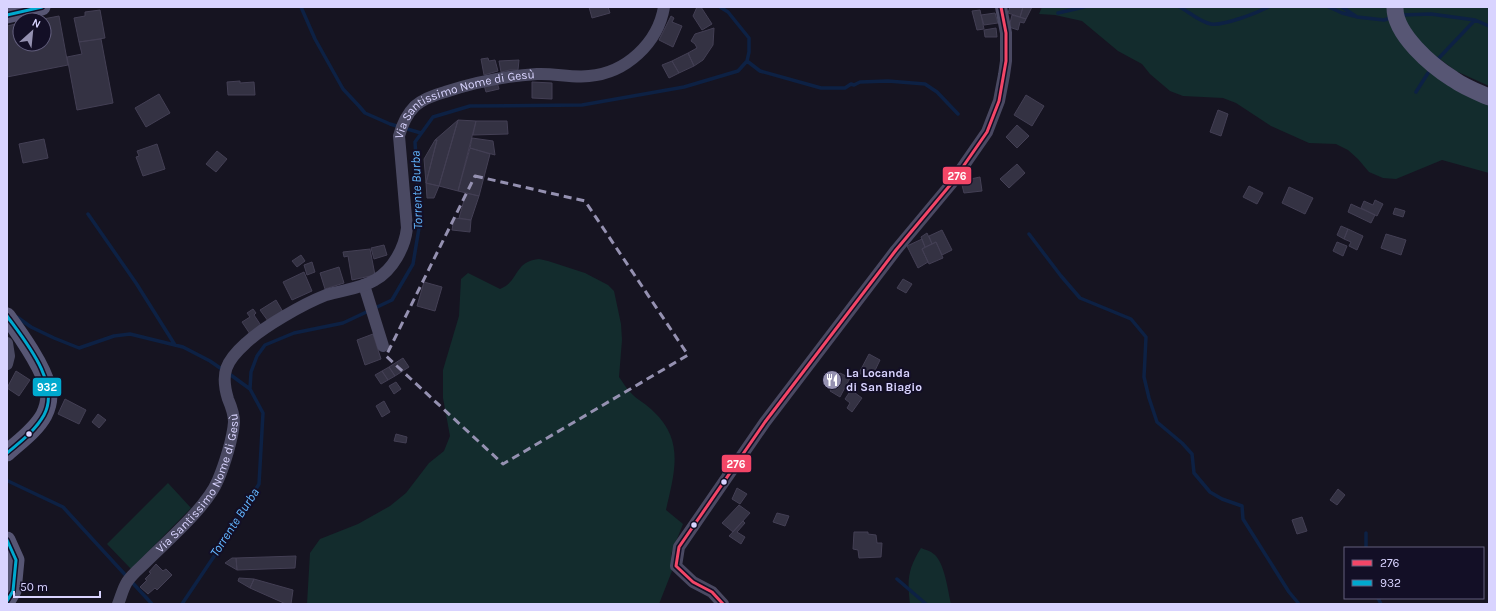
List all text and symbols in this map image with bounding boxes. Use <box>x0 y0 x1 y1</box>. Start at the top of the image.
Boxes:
north arrow <box>12 12 52 52</box>
text: N <box>30 16 43 31</box>
street label: Via Santissimo Nome di Gesù <box>392 67 535 140</box>
water label: Torrente Burba <box>408 150 425 230</box>
line badge: 276 <box>942 166 972 185</box>
text: 276 <box>948 170 967 183</box>
place label: La Locanda di San Biagio <box>846 366 922 394</box>
restaurant icon: La Locanda di San Biagio <box>821 369 843 391</box>
line badge: 932 <box>32 377 62 397</box>
text: 932 <box>37 381 57 394</box>
street label: Via Santissimo Nome di Gesù <box>153 413 241 556</box>
unlabelled marker <box>24 429 34 439</box>
line badge: 276 <box>721 454 752 473</box>
text: 276 <box>727 458 746 471</box>
unlabelled marker <box>719 477 729 487</box>
water label: Torrente Burba <box>207 485 262 559</box>
unlabelled marker <box>689 520 699 530</box>
legend <box>1344 547 1484 599</box>
text: 276 <box>1380 556 1400 570</box>
scale bar <box>14 573 100 599</box>
text: 932 <box>1380 576 1401 590</box>
text: 50 m <box>20 580 48 594</box>

